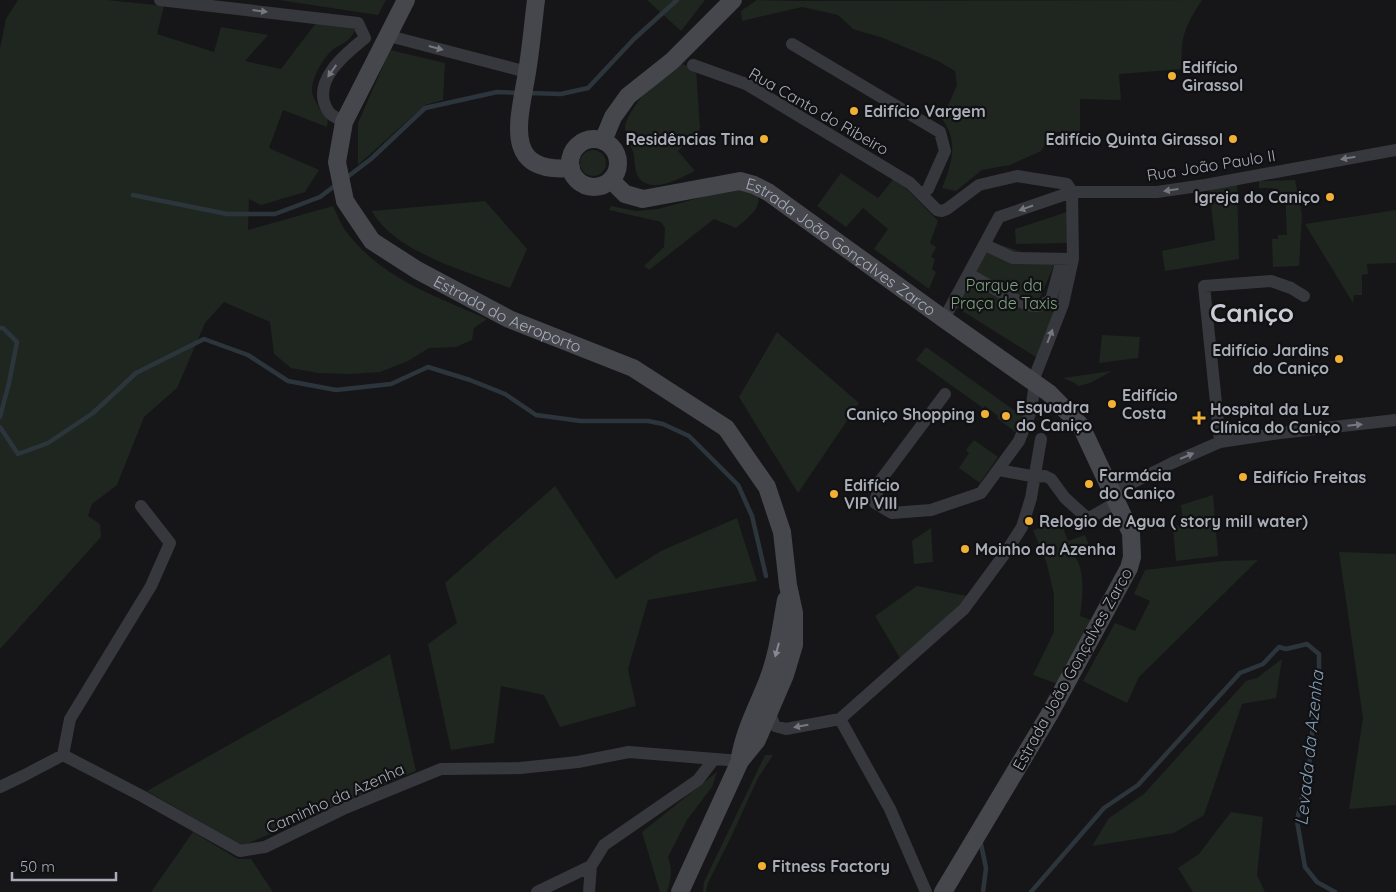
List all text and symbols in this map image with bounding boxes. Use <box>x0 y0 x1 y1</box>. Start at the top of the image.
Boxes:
one-way arrow <box>253 8 269 16</box>
one-way arrow <box>428 44 443 52</box>
place label: Edifício Girassol <box>1182 57 1243 95</box>
street label: Rua Canto do Ribeiro <box>746 63 892 159</box>
one-way arrow <box>327 64 337 78</box>
marker: Edifício Girassol <box>1166 70 1178 82</box>
place label: Edifício Vargem <box>864 101 986 121</box>
marker: Edifício Vargem <box>848 105 860 117</box>
place label: Residências Tina <box>625 129 754 149</box>
place label: Edifício Quinta Girassol <box>1045 129 1223 149</box>
marker: Residências Tina <box>758 133 770 145</box>
marker: Edifício Quinta Girassol <box>1227 133 1239 145</box>
street label: Rua João Paulo II <box>1145 145 1277 185</box>
one-way arrow <box>1340 155 1356 163</box>
street label: Estrada João Gonçalves Zarco <box>744 173 940 320</box>
one-way arrow <box>1163 186 1179 194</box>
place label: Igreja do Caniço <box>1194 187 1320 207</box>
marker: Igreja do Caniço <box>1324 191 1336 203</box>
one-way arrow <box>1019 205 1034 212</box>
street label: Estrada do Aeroporto <box>430 271 584 357</box>
park label: Parque da Praça de Taxis <box>950 275 1058 313</box>
district label: Caniço <box>1210 296 1294 329</box>
one-way arrow <box>1047 329 1055 343</box>
place label: Edifício Jardins do Caniço <box>1212 340 1329 378</box>
marker: Edifício Jardins do Caniço <box>1333 353 1345 365</box>
place label: Edifício Costa <box>1122 385 1178 423</box>
place label: Esquadra do Caniço <box>1016 397 1092 435</box>
marker: Edifício Costa <box>1106 398 1118 410</box>
place label: Hospital da Luz Clínica do Caniço <box>1210 399 1341 437</box>
place label: Caniço Shopping <box>846 404 975 424</box>
marker: Caniço Shopping <box>979 408 991 420</box>
marker: Esquadra do Caniço <box>1000 410 1012 422</box>
marker: Hospital da Luz Clínica do Caniço <box>1192 411 1206 425</box>
one-way arrow <box>1348 421 1364 429</box>
one-way arrow <box>1180 452 1195 460</box>
place label: Farmácia do Caniço <box>1099 465 1175 503</box>
place label: Edifício Freitas <box>1253 467 1366 487</box>
marker: Edifício Freitas <box>1237 471 1249 483</box>
place label: Edifício VIP VIII <box>844 475 900 513</box>
marker: Farmácia do Caniço <box>1083 478 1095 490</box>
marker: Edifício VIP VIII <box>828 488 840 500</box>
place label: Relogio de Agua ( story mill water) <box>1039 511 1308 531</box>
marker: Relogio de Agua ( story mill water) <box>1023 515 1035 527</box>
place label: Moinho da Azenha <box>975 539 1116 559</box>
marker: Moinho da Azenha <box>959 543 971 555</box>
street label: Estrada João Gonçalves Zarco <box>1008 564 1136 774</box>
one-way arrow <box>772 643 780 658</box>
water label: Levada da Azenha <box>1289 668 1329 826</box>
one-way arrow <box>793 722 809 730</box>
street label: Caminho da Azenha <box>263 759 407 837</box>
scale bar <box>12 850 116 882</box>
place label: Fitness Factory <box>772 856 890 876</box>
text: 50 m <box>20 857 55 876</box>
marker: Fitness Factory <box>756 860 768 872</box>

